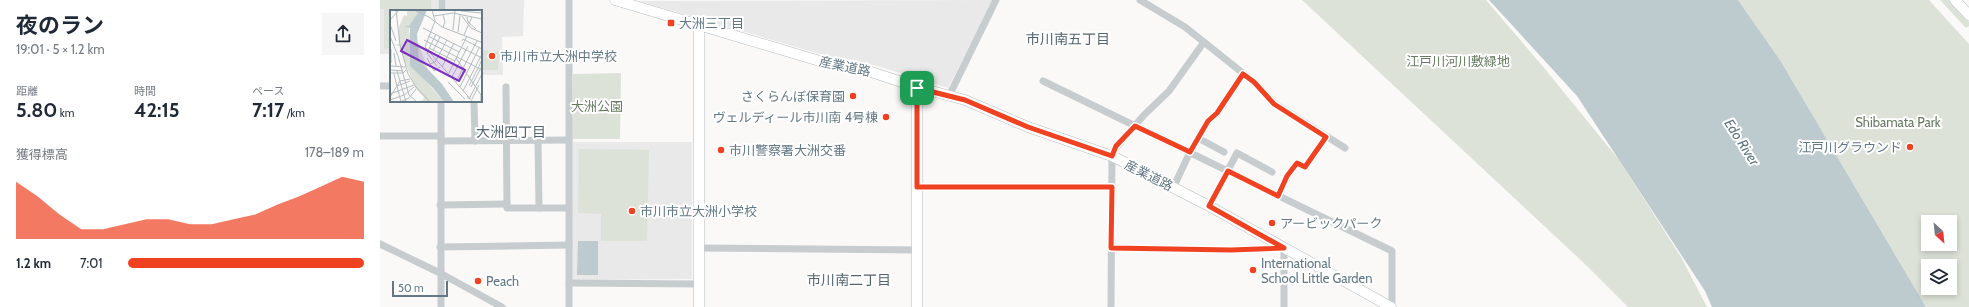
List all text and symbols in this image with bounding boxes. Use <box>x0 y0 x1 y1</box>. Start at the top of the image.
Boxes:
inset map <box>390 10 482 102</box>
text: 夜のラン <box>16 12 104 39</box>
button: share <box>322 13 364 55</box>
place label: 大洲三丁目 <box>679 15 744 31</box>
marker: 大洲三丁目 <box>666 18 676 28</box>
district label: 市川南五丁目 <box>1026 30 1110 48</box>
text: 19:01 · 5 × 1.2 km <box>16 41 105 57</box>
place label: 市川市立大洲中学校 <box>500 48 617 64</box>
marker: 市川市立大洲中学校 <box>487 51 497 61</box>
street label: 産業道路 <box>818 53 872 79</box>
park label: 江戸川河川敷緑地 <box>1406 53 1510 69</box>
pin <box>900 71 934 105</box>
icon: arrive <box>906 77 928 99</box>
text: 距離 <box>16 84 38 98</box>
text: 時間 <box>134 84 156 98</box>
text: ペース <box>252 84 284 98</box>
place label: さくらんぼ保育園 <box>741 88 845 104</box>
marker: さくらんぼ保育園 <box>848 91 858 101</box>
text: 5.80 <box>16 98 57 122</box>
text: 42:15 <box>134 98 180 122</box>
text: 7:17 <box>252 98 284 122</box>
park label: 大洲公園 <box>571 98 623 114</box>
text: km <box>57 106 74 120</box>
text: /km <box>284 106 305 120</box>
place label: ヴェルディール市川南 4号棟 <box>712 109 878 125</box>
marker: ヴェルディール市川南 4号棟 <box>881 112 891 122</box>
park label: Shibamata Park <box>1855 114 1941 130</box>
water label: Edo River <box>1720 115 1764 169</box>
district label: 大洲四丁目 <box>476 123 546 141</box>
place label: 江戸川グラウンド <box>1798 139 1902 155</box>
place label: 市川警察署大洲交番 <box>729 142 846 158</box>
marker: 江戸川グラウンド <box>1905 142 1915 152</box>
text: 178–189 m <box>305 144 364 160</box>
marker: 市川警察署大洲交番 <box>716 145 726 155</box>
text: 獲得標高 <box>16 146 68 162</box>
street label: 産業道路 <box>1122 156 1176 194</box>
place label: 市川市立大洲小学校 <box>640 203 757 219</box>
marker: 市川市立大洲小学校 <box>627 206 637 216</box>
place label: アービックパーク <box>1280 215 1383 231</box>
north arrow <box>1921 215 1957 251</box>
map controls <box>1921 215 1957 295</box>
marker: アービックパーク <box>1267 218 1277 228</box>
text: 1.2 km <box>16 255 51 271</box>
text: 7:01 <box>80 255 103 271</box>
place label: International School Little Garden <box>1261 255 1373 286</box>
button: layers <box>1921 259 1957 295</box>
marker: International School Little Garden <box>1248 265 1258 275</box>
district label: 市川南二丁目 <box>807 271 891 289</box>
place label: Peach <box>486 273 519 289</box>
marker: Peach <box>473 276 483 286</box>
scale bar <box>392 279 448 298</box>
text: 50 m <box>398 281 424 295</box>

